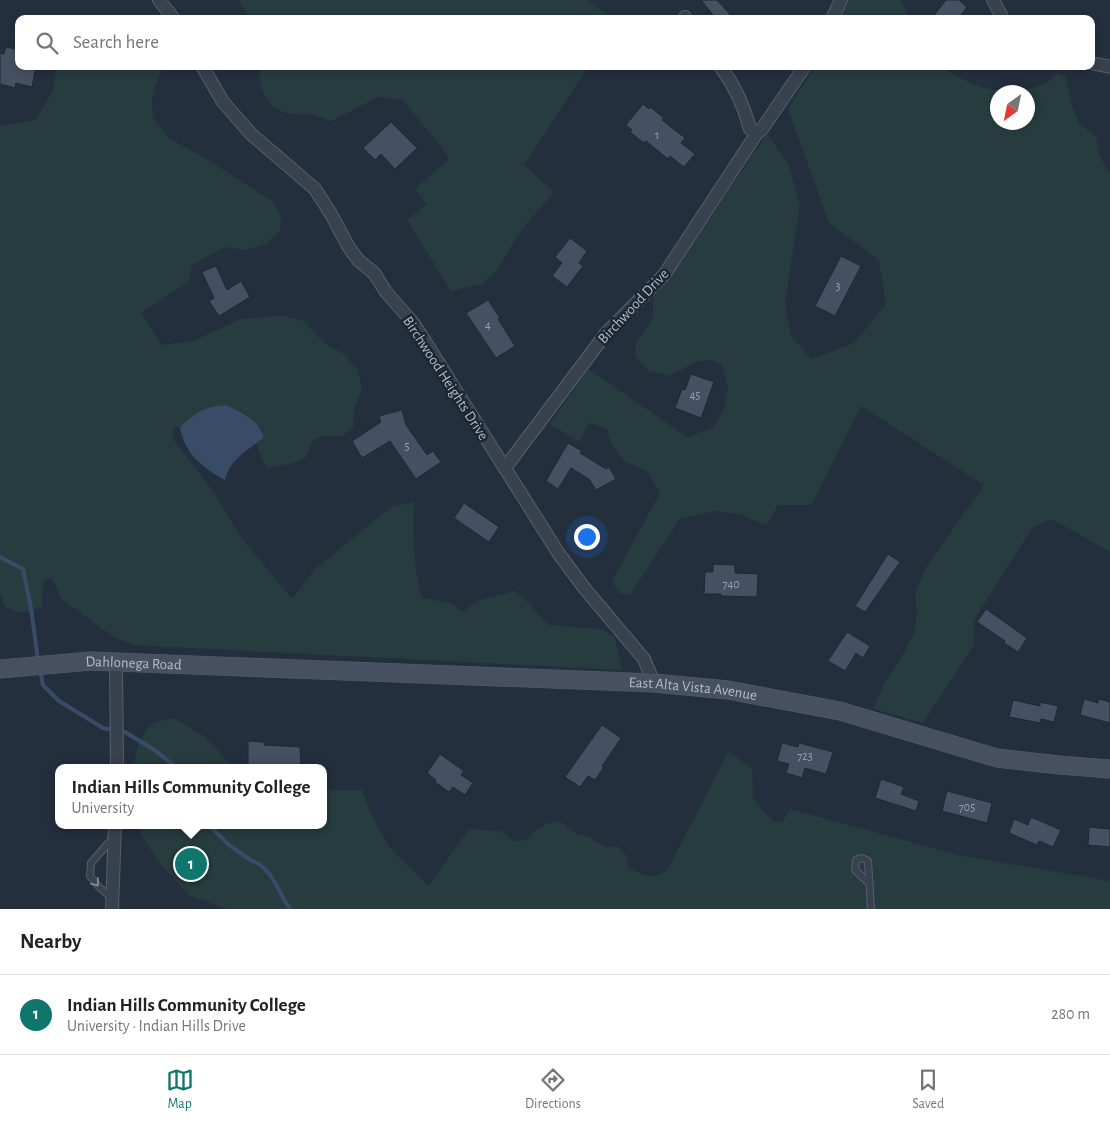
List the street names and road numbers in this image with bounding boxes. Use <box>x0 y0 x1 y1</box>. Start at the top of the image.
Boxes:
street label: Birchwood Drive <box>595 266 672 347</box>
street label: Birchwood Heights Drive <box>400 314 491 443</box>
street label: Dahlonega Road <box>85 654 182 673</box>
street label: East Alta Vista Avenue <box>628 675 758 703</box>

